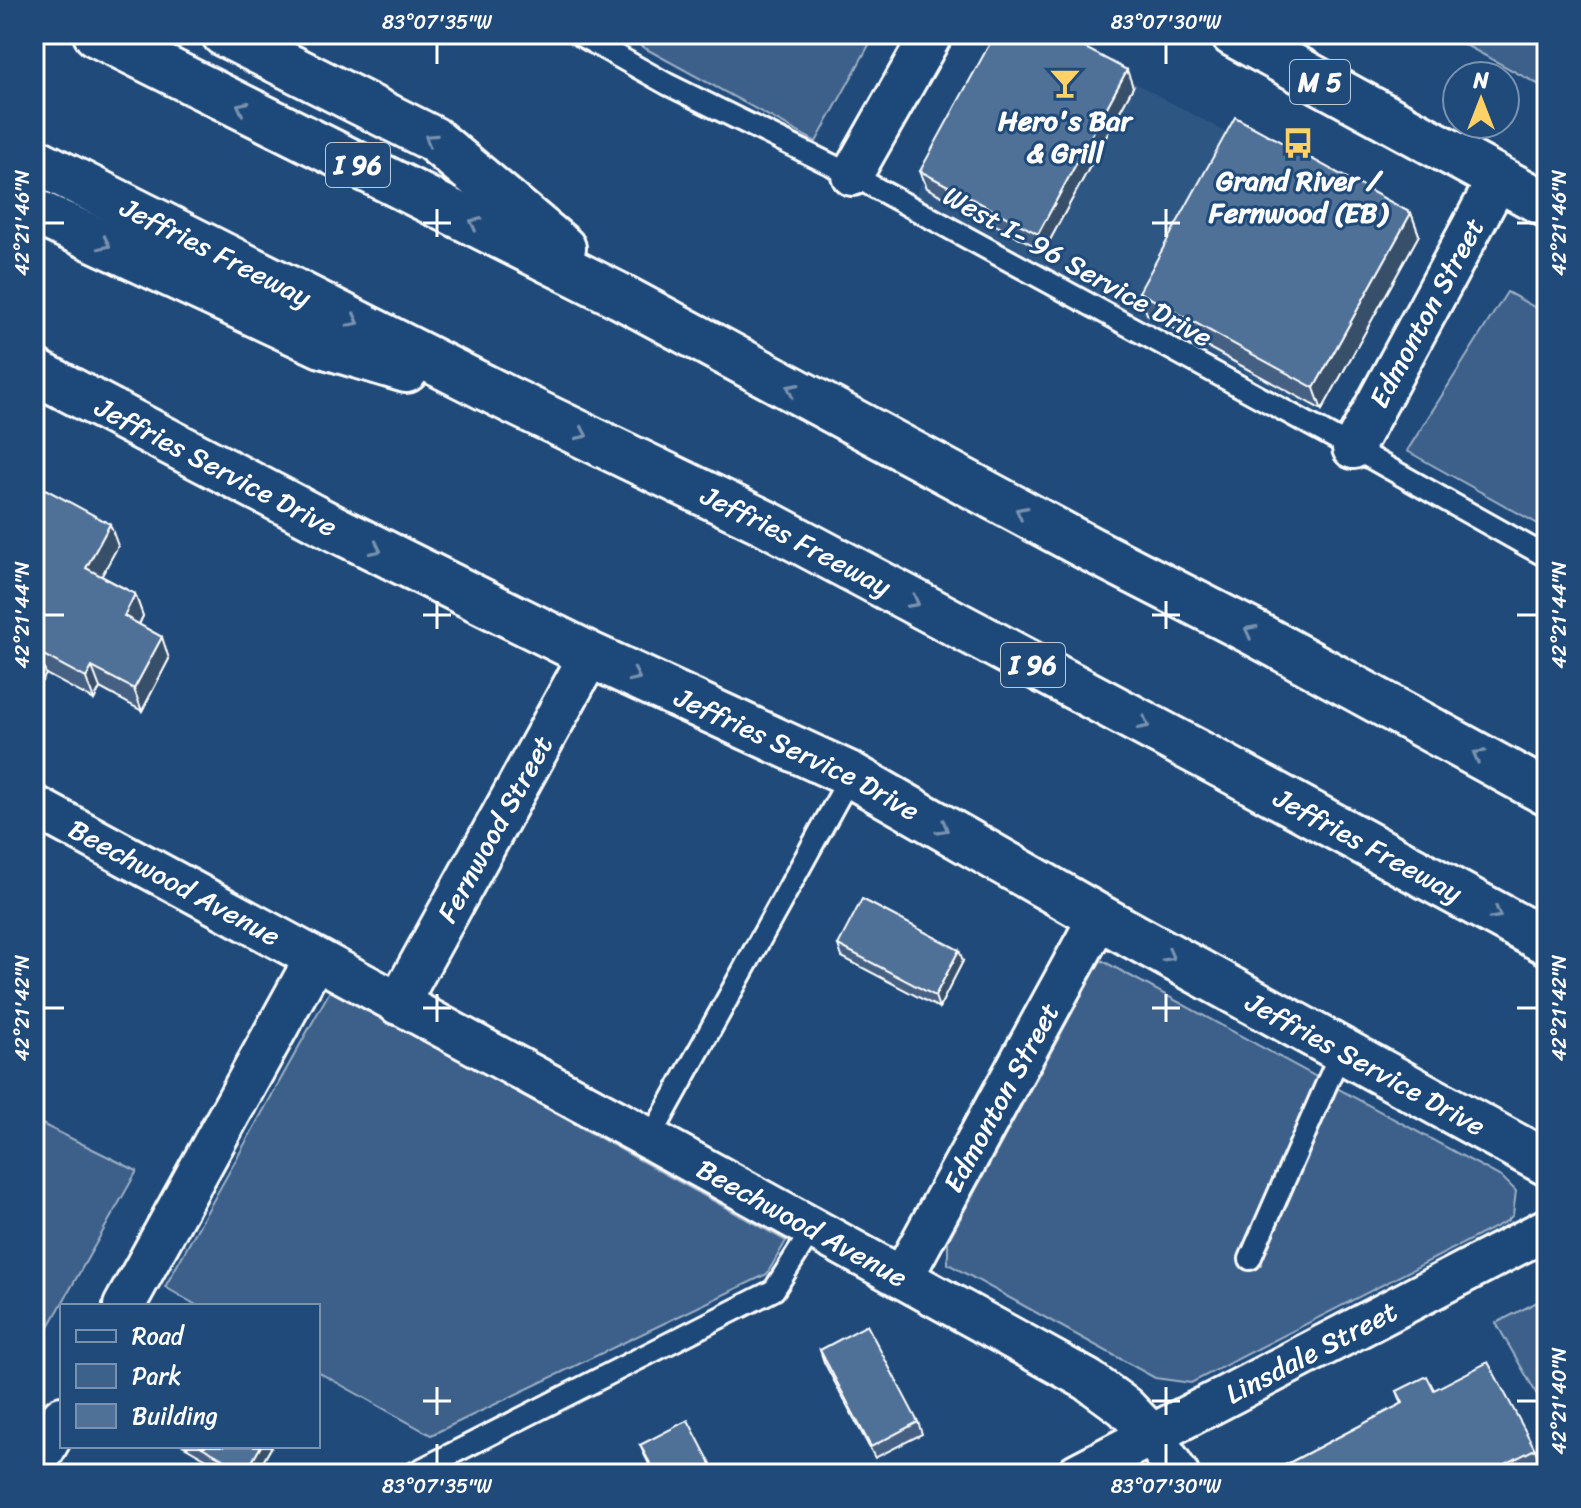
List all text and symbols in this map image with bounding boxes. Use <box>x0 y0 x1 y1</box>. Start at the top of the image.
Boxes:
text: 83°07'35"W <box>382 5 493 40</box>
text: 83°07'30"W <box>1111 5 1222 40</box>
road number: M 5 <box>1290 60 1350 104</box>
north arrow <box>1441 60 1521 140</box>
text: N <box>1472 61 1489 100</box>
bar icon: Hero's Bar & Grill <box>1048 66 1082 100</box>
place label: Hero's Bar & Grill <box>998 96 1134 177</box>
one-way arrow <box>236 101 251 117</box>
bus stop icon: Grand River / Fernwood (EB) <box>1281 126 1315 160</box>
one-way arrow <box>425 134 439 149</box>
road number: I 96 <box>326 143 390 187</box>
place label: Grand River / Fernwood (EB) <box>1208 156 1389 237</box>
text: 42°21'46"N <box>5 170 40 276</box>
text: 42°21'46"N <box>1542 170 1577 276</box>
street label: West I- 96 Service Drive <box>934 172 1222 361</box>
street label: Jeffries Freeway <box>111 183 321 321</box>
street label: Edmonton Street <box>1355 208 1498 417</box>
one-way arrow <box>469 218 484 233</box>
one-way arrow <box>96 234 111 250</box>
one-way arrow <box>345 311 360 327</box>
street label: Jeffries Service Drive <box>85 383 346 551</box>
one-way arrow <box>786 383 801 398</box>
one-way arrow <box>574 424 589 440</box>
street label: Jeffries Freeway <box>692 471 901 611</box>
one-way arrow <box>1015 506 1030 522</box>
one-way arrow <box>368 539 383 555</box>
text: 42°21'44"N <box>5 561 40 669</box>
text: 42°21'44"N <box>1542 561 1577 669</box>
one-way arrow <box>906 592 921 607</box>
one-way arrow <box>1244 626 1258 641</box>
road number: I 96 <box>1001 643 1065 687</box>
one-way arrow <box>627 666 641 682</box>
street label: Jeffries Service Drive <box>666 673 929 835</box>
one-way arrow <box>1136 714 1150 729</box>
street label: Fernwood Street <box>423 726 566 932</box>
one-way arrow <box>1472 750 1487 765</box>
street label: Jeffries Freeway <box>1264 773 1472 917</box>
street label: Beechwood Avenue <box>59 805 290 960</box>
one-way arrow <box>934 818 949 834</box>
one-way arrow <box>1487 904 1501 920</box>
one-way arrow <box>1160 946 1175 962</box>
text: 42°21'42"N <box>5 955 40 1061</box>
text: 42°21'42"N <box>1542 955 1577 1061</box>
street label: Jeffries Service Drive <box>1236 978 1495 1150</box>
street label: Edmonton Street <box>929 993 1073 1202</box>
street label: Beechwood Avenue <box>687 1145 917 1301</box>
street label: Linsdale Street <box>1216 1287 1406 1418</box>
legend <box>60 1304 320 1448</box>
text: Road <box>132 1315 186 1357</box>
text: 42°21'40"N <box>1542 1347 1577 1455</box>
text: Park <box>132 1355 181 1397</box>
text: Building <box>132 1395 218 1437</box>
text: 83°07'35"W <box>382 1469 493 1504</box>
text: 83°07'30"W <box>1111 1469 1222 1504</box>

